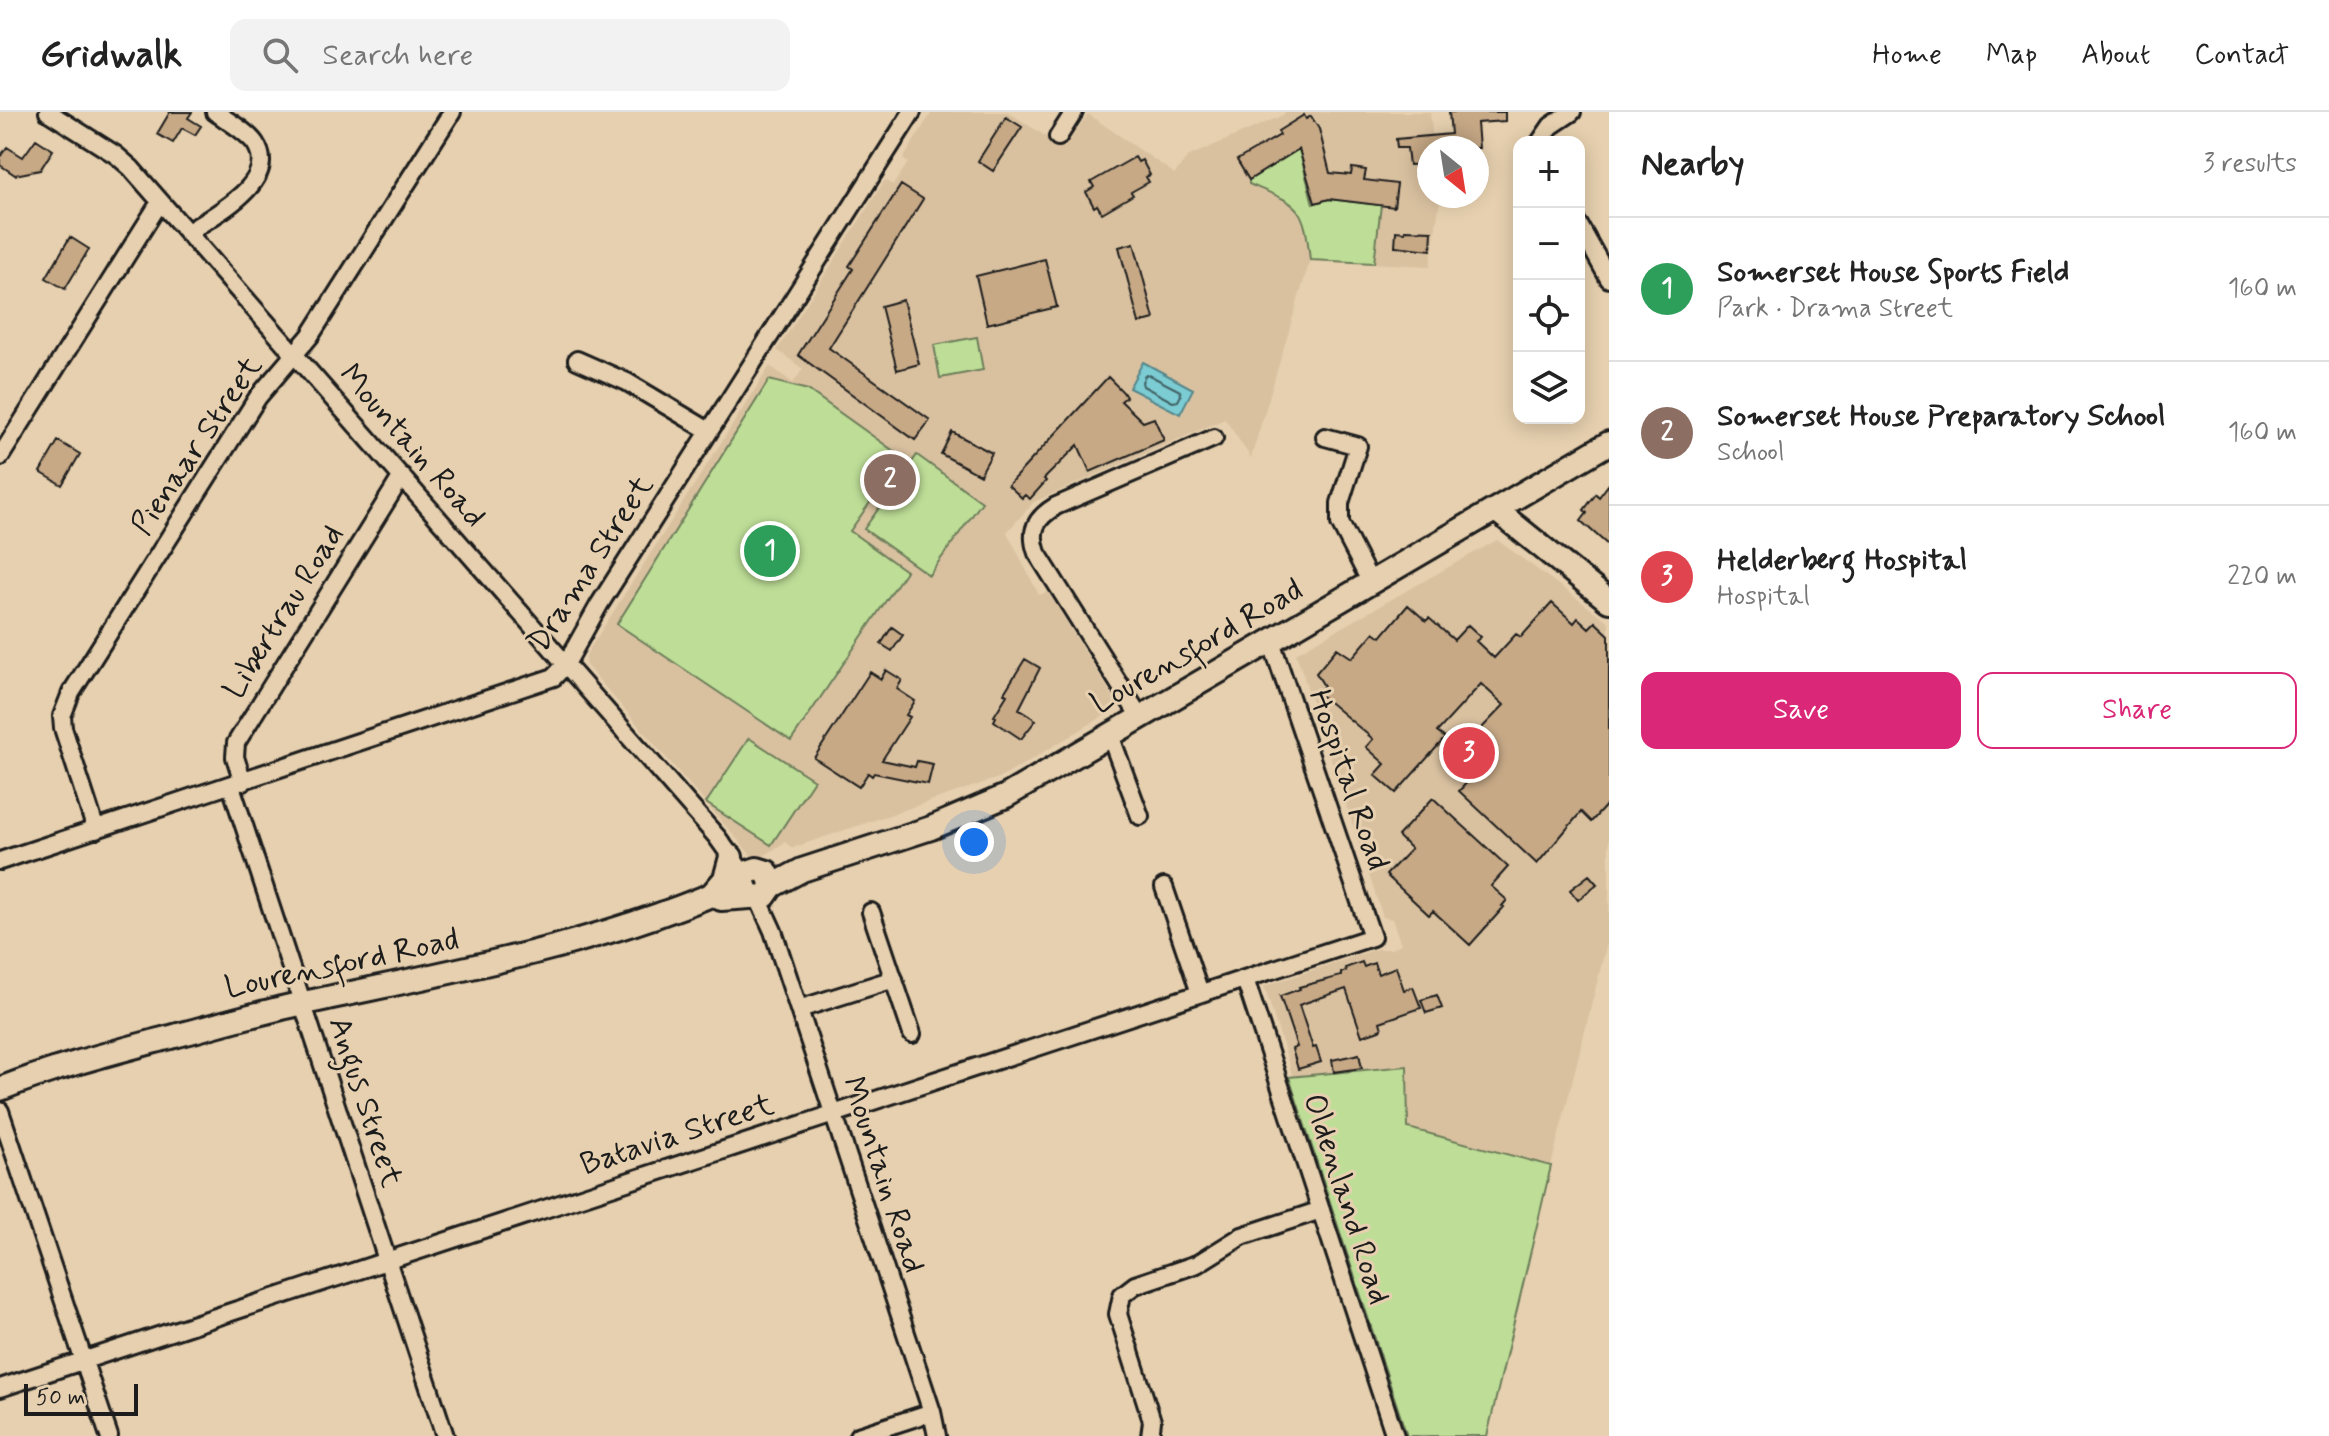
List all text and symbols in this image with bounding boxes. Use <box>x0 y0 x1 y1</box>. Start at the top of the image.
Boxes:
search box <box>230 19 790 91</box>
text: Gridwalk <box>40 31 182 80</box>
icon: search <box>258 33 302 77</box>
text: Search here <box>322 36 473 75</box>
text: Home <box>1872 37 1942 74</box>
text: Map <box>1986 37 2037 74</box>
text: About <box>2081 37 2150 74</box>
text: Contact <box>2194 37 2289 74</box>
north arrow <box>1417 136 1489 208</box>
map controls <box>1513 136 1585 424</box>
button: + <box>1513 136 1585 208</box>
text: Nearby <box>1641 142 1745 187</box>
text: 3 results <box>2203 147 2297 181</box>
button: − <box>1513 208 1585 280</box>
text: Somerset House Sports Field <box>1717 253 2069 292</box>
text: 1 <box>1661 272 1673 306</box>
text: 160 m <box>2228 272 2297 306</box>
button: locate <box>1513 280 1585 352</box>
text: Park · Drama Street <box>1717 292 1953 326</box>
street label: Pienaar Street <box>122 348 273 544</box>
button: layers <box>1513 352 1585 424</box>
street label: Mountain Road <box>329 355 495 537</box>
text: Somerset House Preparatory School <box>1717 397 2165 436</box>
text: 2 <box>1661 416 1673 450</box>
text: 160 m <box>2228 416 2297 450</box>
text: School <box>1717 436 1784 470</box>
pin: 2 <box>864 450 916 510</box>
street label: Drama Street <box>518 468 664 660</box>
street label: Libertrau Road <box>214 517 354 707</box>
pin: 1 <box>744 521 796 581</box>
text: Helderberg Hospital <box>1717 541 1967 580</box>
text: 3 <box>1661 560 1673 594</box>
text: 220 m <box>2227 560 2297 594</box>
street label: Lourensford Road <box>1083 569 1312 726</box>
text: Hospital <box>1717 580 1810 614</box>
button: Save <box>1641 672 1961 749</box>
button: Share <box>1977 672 2297 749</box>
street label: Hospital Road <box>1297 684 1399 876</box>
pin: 3 <box>1443 723 1495 783</box>
your location <box>954 822 994 862</box>
street label: Lourensford Road <box>221 919 463 1011</box>
street label: Angus Street <box>315 1012 412 1194</box>
street label: Mountain Road <box>831 1071 935 1279</box>
street label: Batavia Street <box>575 1084 779 1186</box>
street label: Oldenland Road <box>1292 1088 1400 1310</box>
scale bar <box>24 1380 138 1416</box>
text: 50 m <box>36 1384 85 1412</box>

